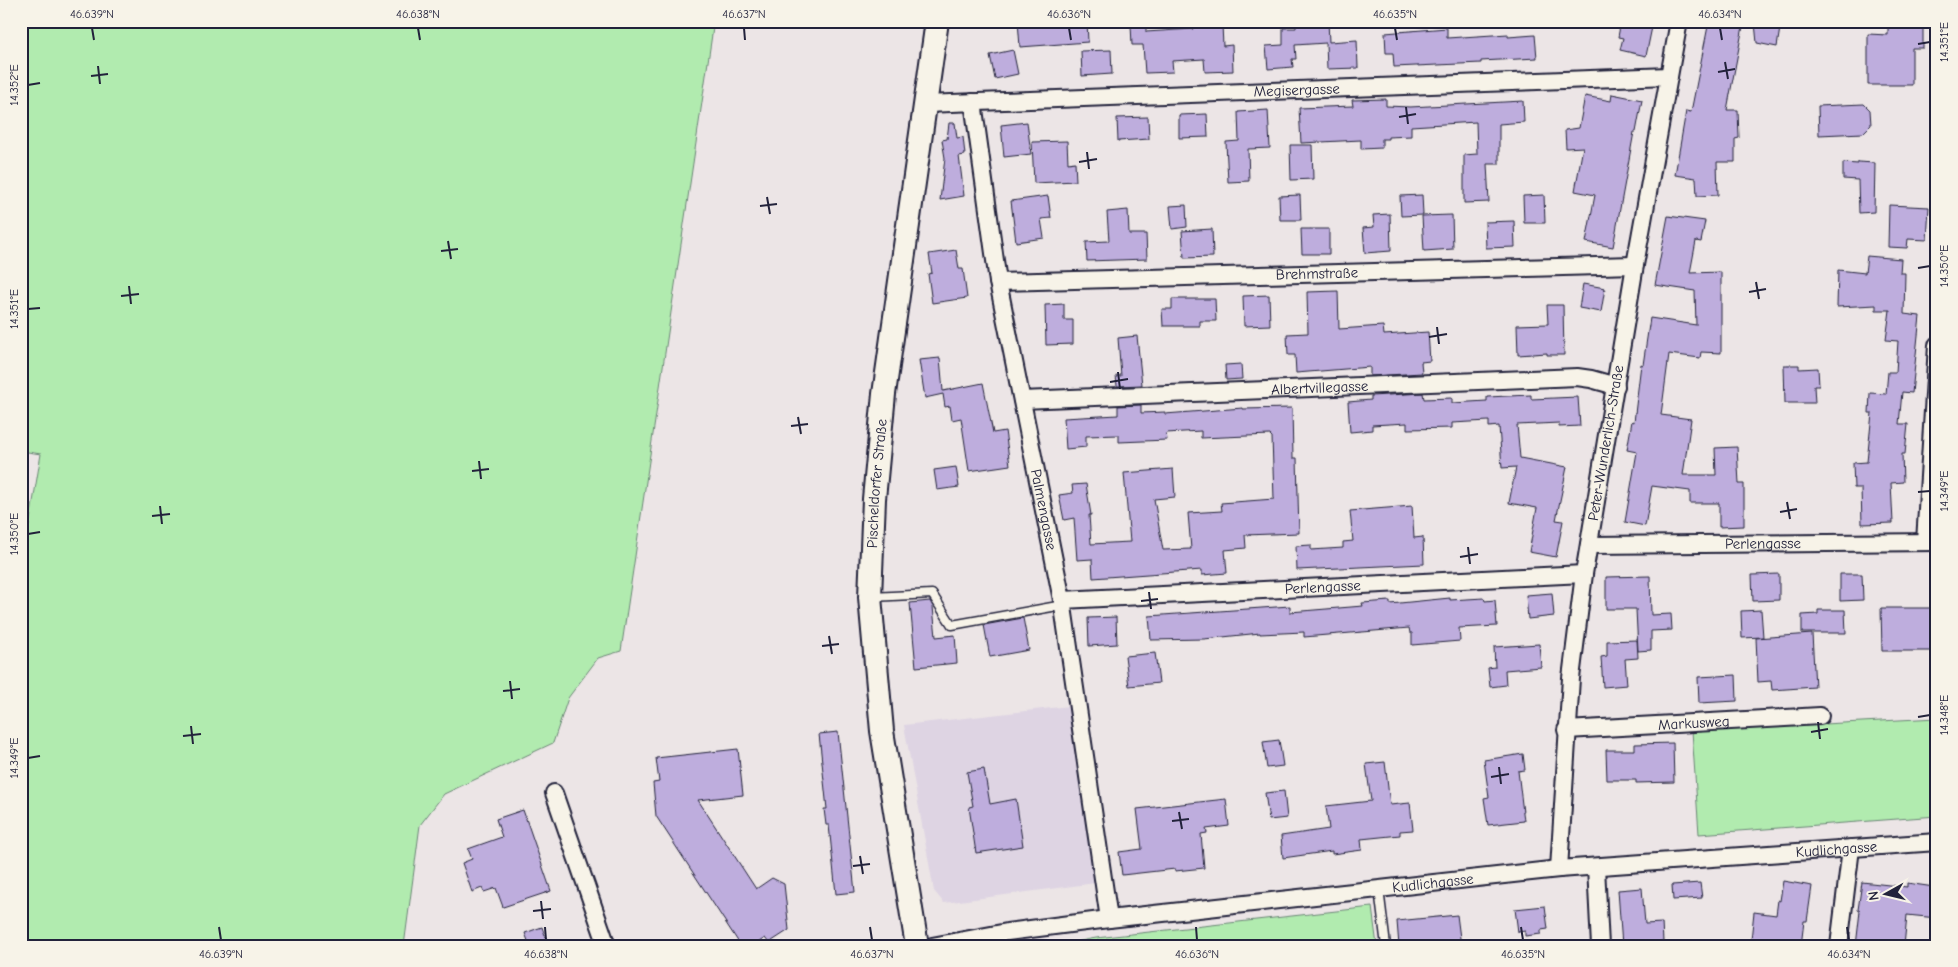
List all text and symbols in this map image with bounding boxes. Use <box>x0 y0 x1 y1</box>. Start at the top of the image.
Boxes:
text: 46.639°N <box>70 7 114 21</box>
text: 46.638°N <box>396 7 440 21</box>
text: 46.637°N <box>722 7 766 21</box>
text: 46.636°N <box>1047 7 1091 21</box>
text: 46.635°N <box>1373 7 1417 21</box>
text: 46.634°N <box>1698 7 1742 21</box>
text: 14.351°E <box>1937 22 1951 62</box>
text: 14.352°E <box>7 64 21 106</box>
street label: Megisergasse <box>1253 79 1341 101</box>
text: 14.350°E <box>1937 245 1951 287</box>
street label: Brehmstraße <box>1275 263 1359 284</box>
text: 14.351°E <box>7 289 21 329</box>
street label: Peter-Wunderlich-Straße <box>1584 363 1627 522</box>
street label: Albertvillegasse <box>1271 377 1369 399</box>
street label: Pischeldorfer Straße <box>863 418 891 549</box>
street label: Palmengasse <box>1027 467 1061 553</box>
text: 14.349°E <box>1937 471 1951 511</box>
text: 14.350°E <box>7 513 21 555</box>
street label: Perlengasse <box>1725 534 1802 553</box>
street label: Perlengasse <box>1284 576 1362 598</box>
text: 14.348°E <box>1937 695 1951 735</box>
street label: Markusweg <box>1658 712 1730 734</box>
text: 14.349°E <box>7 738 21 778</box>
street label: Kudlichgasse <box>1795 837 1878 861</box>
street label: Kudlichgasse <box>1391 870 1475 896</box>
north arrow <box>1860 870 1910 920</box>
text: N <box>1865 890 1883 901</box>
text: 46.639°N <box>199 947 243 961</box>
text: 46.638°N <box>524 947 568 961</box>
text: 46.637°N <box>850 947 894 961</box>
text: 46.636°N <box>1175 947 1219 961</box>
text: 46.635°N <box>1501 947 1545 961</box>
text: 46.634°N <box>1827 947 1871 961</box>

